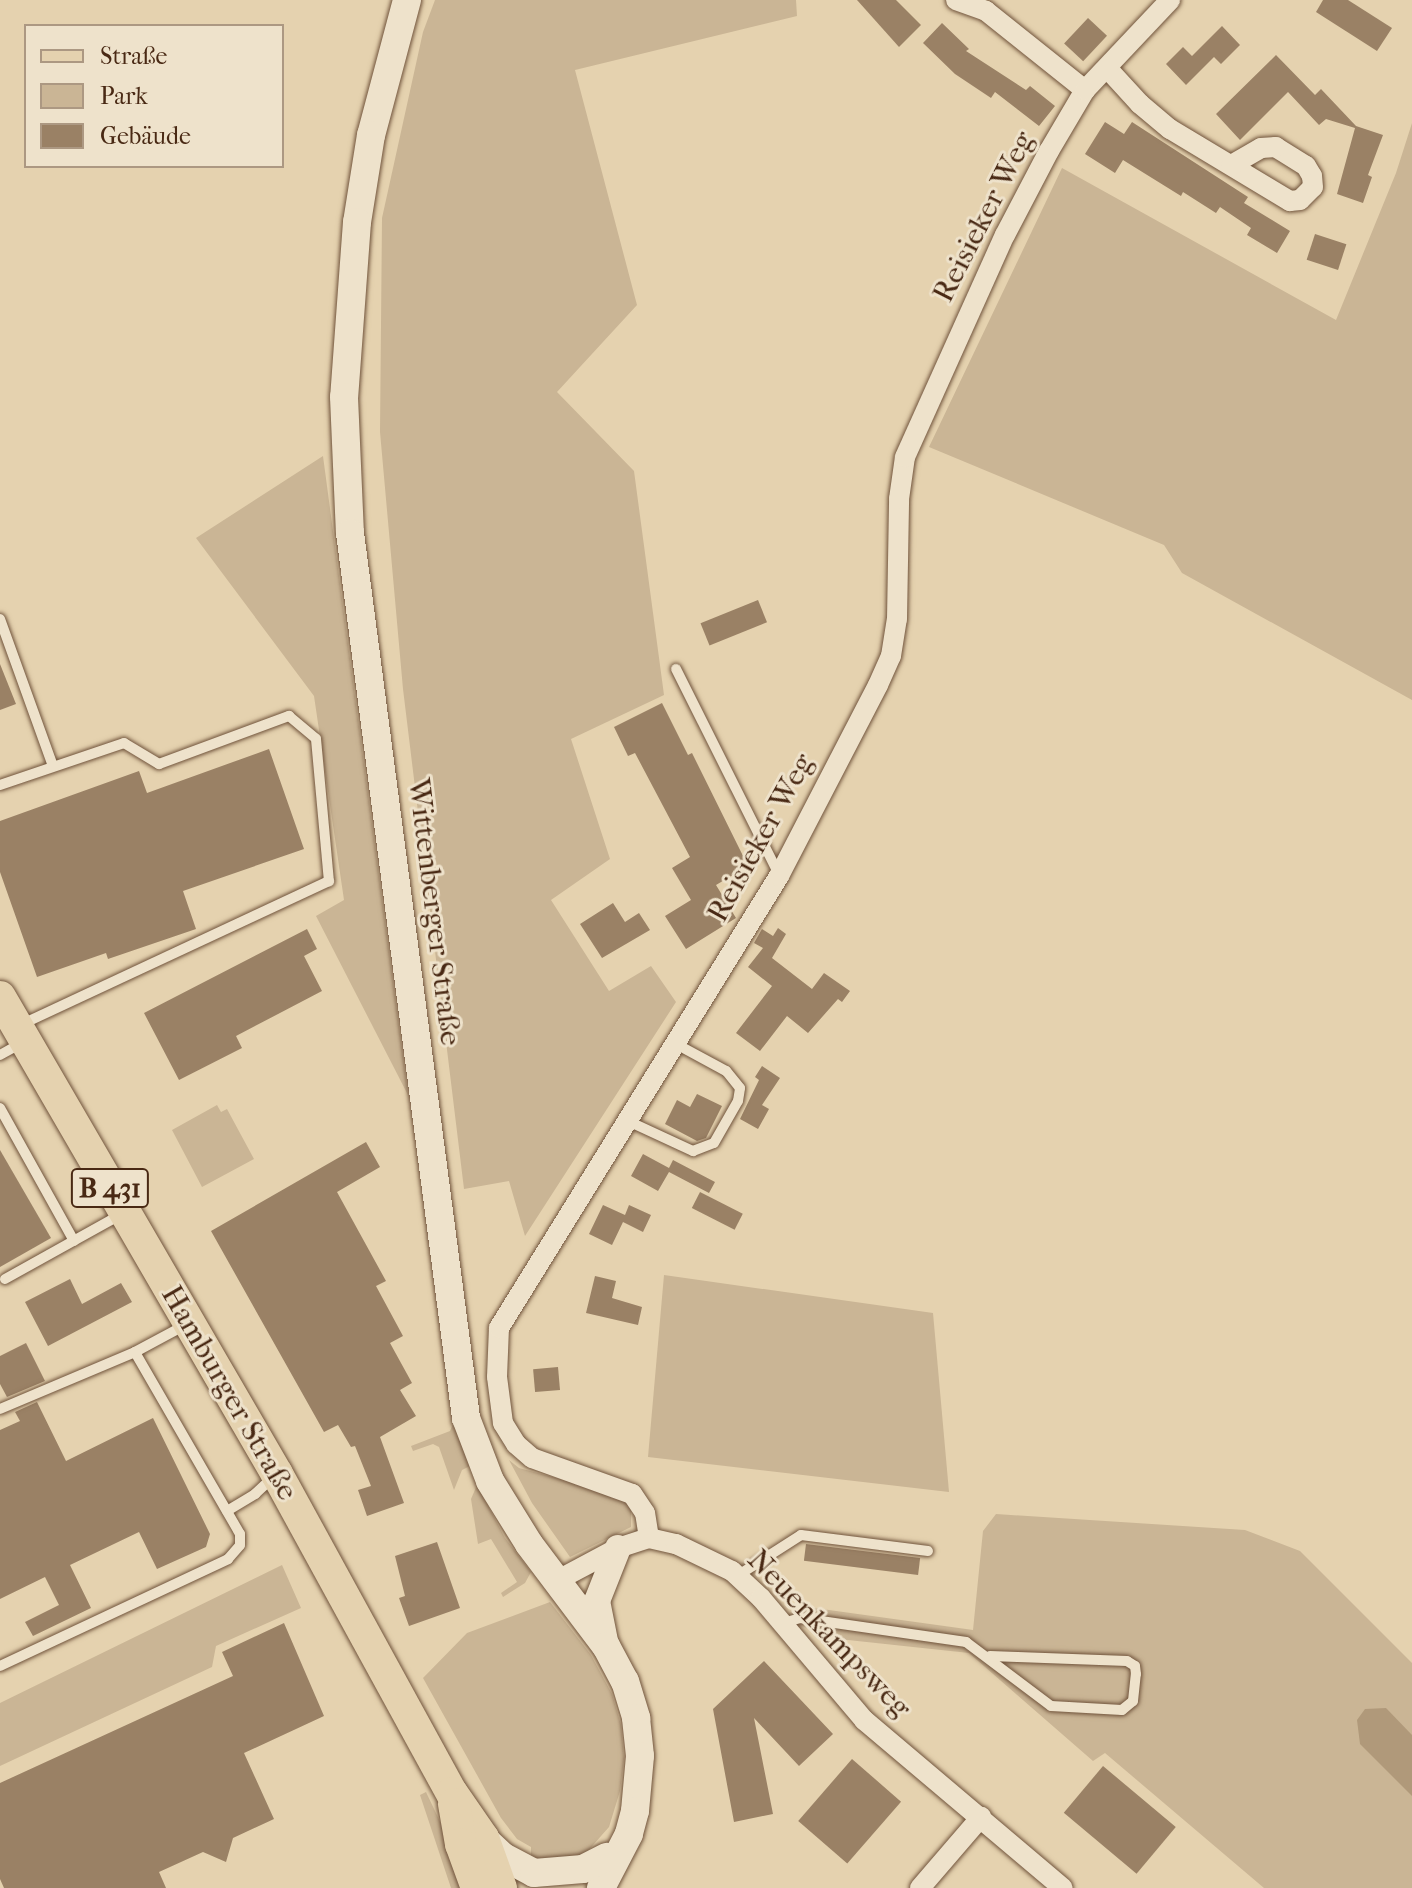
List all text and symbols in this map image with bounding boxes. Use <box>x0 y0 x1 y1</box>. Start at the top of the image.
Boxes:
legend <box>24 24 284 168</box>
text: Straße <box>100 42 167 70</box>
text: Park <box>100 82 148 110</box>
text: Gebäude <box>100 122 191 150</box>
street label: Reisieker Weg <box>926 126 1042 308</box>
street label: Reisieker Weg <box>700 748 822 928</box>
street label: Wittenberger Straße <box>400 776 468 1048</box>
road number: B 431 <box>70 1164 150 1212</box>
street label: Hamburger Straße <box>153 1279 305 1507</box>
street label: Neuenkampsweg <box>740 1542 918 1726</box>

